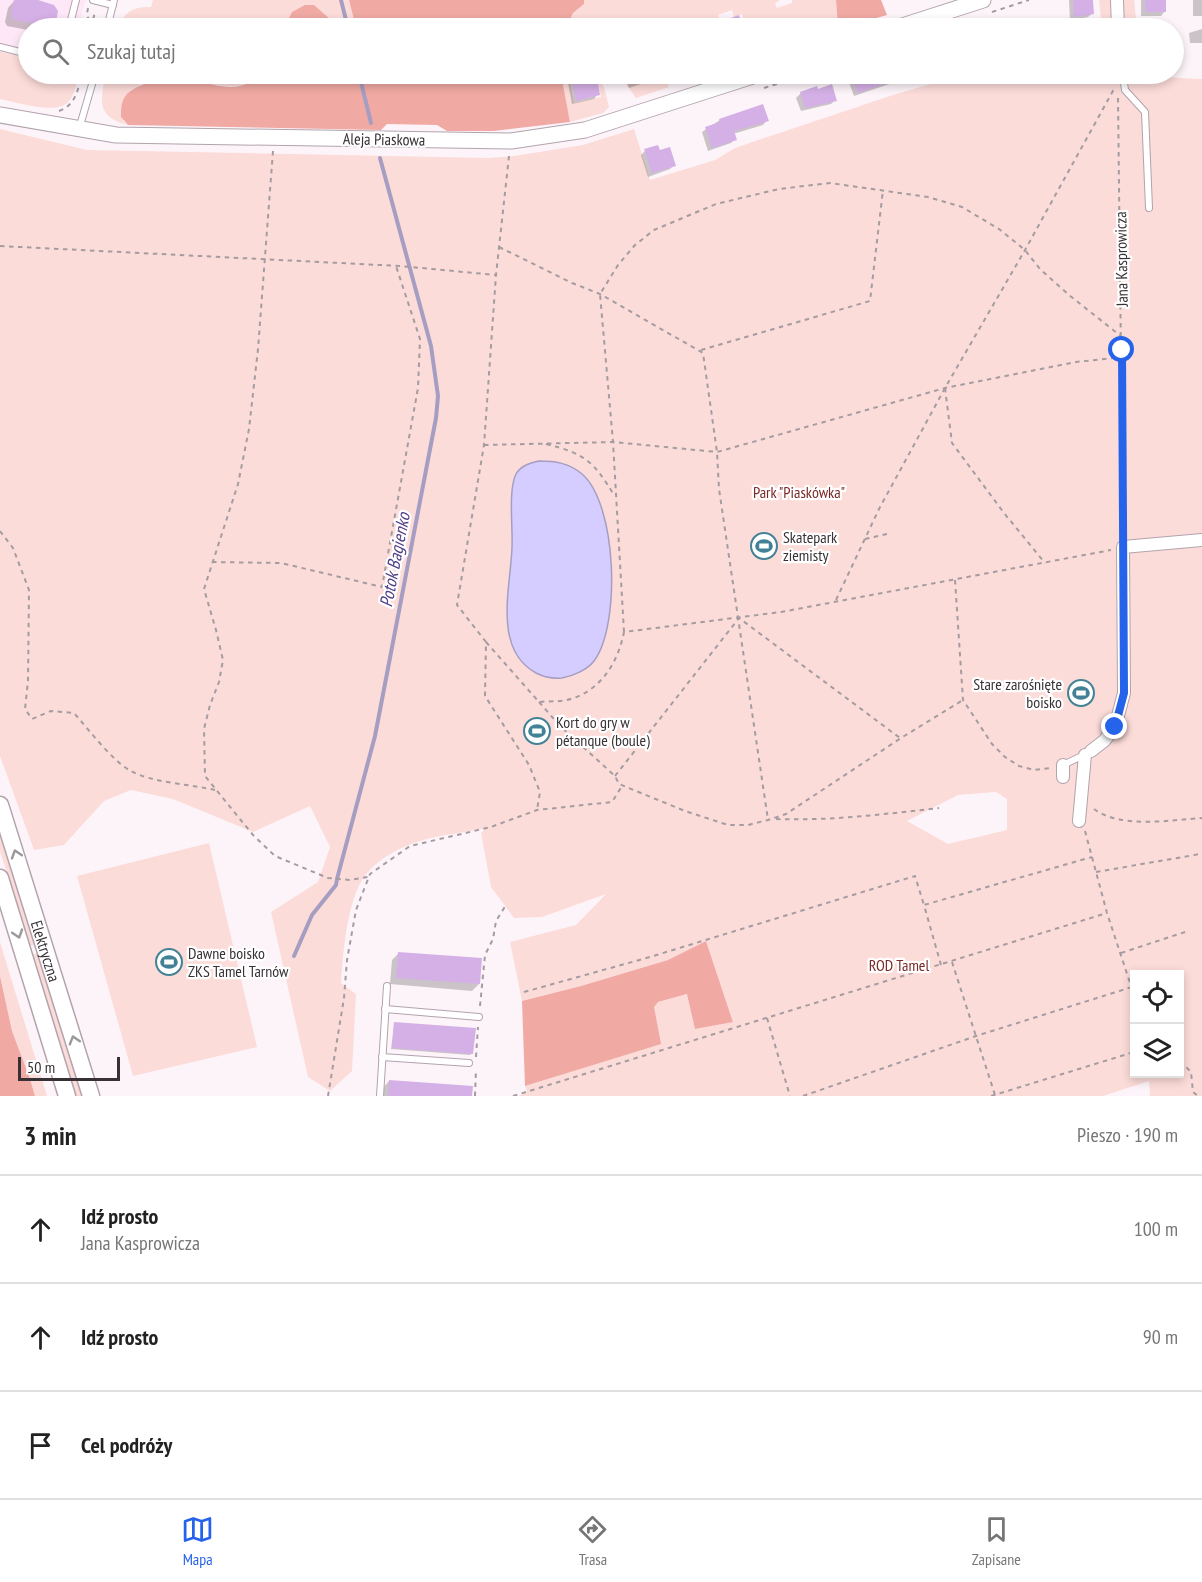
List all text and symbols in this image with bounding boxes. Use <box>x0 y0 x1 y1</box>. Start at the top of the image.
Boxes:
search box <box>18 18 1184 84</box>
icon: search <box>39 35 72 68</box>
text: Szukaj tutaj <box>87 37 176 65</box>
street label: Aleja Piaskowa <box>343 128 425 150</box>
street label: Jana Kasprowicza <box>1110 211 1132 308</box>
route start <box>1108 336 1134 362</box>
park label: Park "Piaskówka" <box>753 482 845 502</box>
water label: Potok Bagienko <box>374 510 415 609</box>
place label: Skatepark ziemisty <box>783 527 838 565</box>
sports icon: Skatepark ziemisty <box>749 531 779 561</box>
place label: Stare zarośnięte boisko <box>973 674 1062 712</box>
sports icon: Stare zarośnięte boisko <box>1066 678 1096 708</box>
place label: Kort do gry w pétanque (boule) <box>556 712 650 750</box>
route end <box>1101 713 1127 739</box>
sports icon: Kort do gry w pétanque (boule) <box>522 716 552 746</box>
one-way arrow <box>10 849 23 860</box>
street label: Elektryczna <box>27 918 65 984</box>
one-way arrow <box>11 928 23 939</box>
place label: Dawne boisko ZKS Tamel Tarnów <box>188 943 289 981</box>
sports icon: Dawne boisko ZKS Tamel Tarnów <box>154 947 184 977</box>
park label: ROD Tamel <box>869 955 929 975</box>
map controls <box>1130 970 1184 1078</box>
button: locate <box>1130 970 1184 1024</box>
button: layers <box>1130 1024 1184 1078</box>
one-way arrow <box>69 1035 81 1046</box>
scale bar <box>18 1054 120 1082</box>
text: 50 m <box>27 1057 55 1077</box>
text: 3 min <box>24 1119 77 1152</box>
text: Pieszo · 190 m <box>1077 1122 1178 1148</box>
text: Idź prosto <box>81 1202 158 1230</box>
icon: ahead <box>24 1213 57 1246</box>
text: 100 m <box>1134 1216 1178 1242</box>
text: Jana Kasprowicza <box>81 1230 200 1256</box>
icon: ahead <box>24 1321 57 1354</box>
text: Idź prosto <box>81 1323 158 1351</box>
text: 90 m <box>1143 1324 1178 1350</box>
icon: arrive <box>24 1429 57 1462</box>
text: Cel podróży <box>81 1431 172 1459</box>
tab: Mapa <box>181 1513 214 1569</box>
tab: Trasa <box>576 1513 609 1569</box>
tab: Zapisane <box>972 1513 1021 1569</box>

